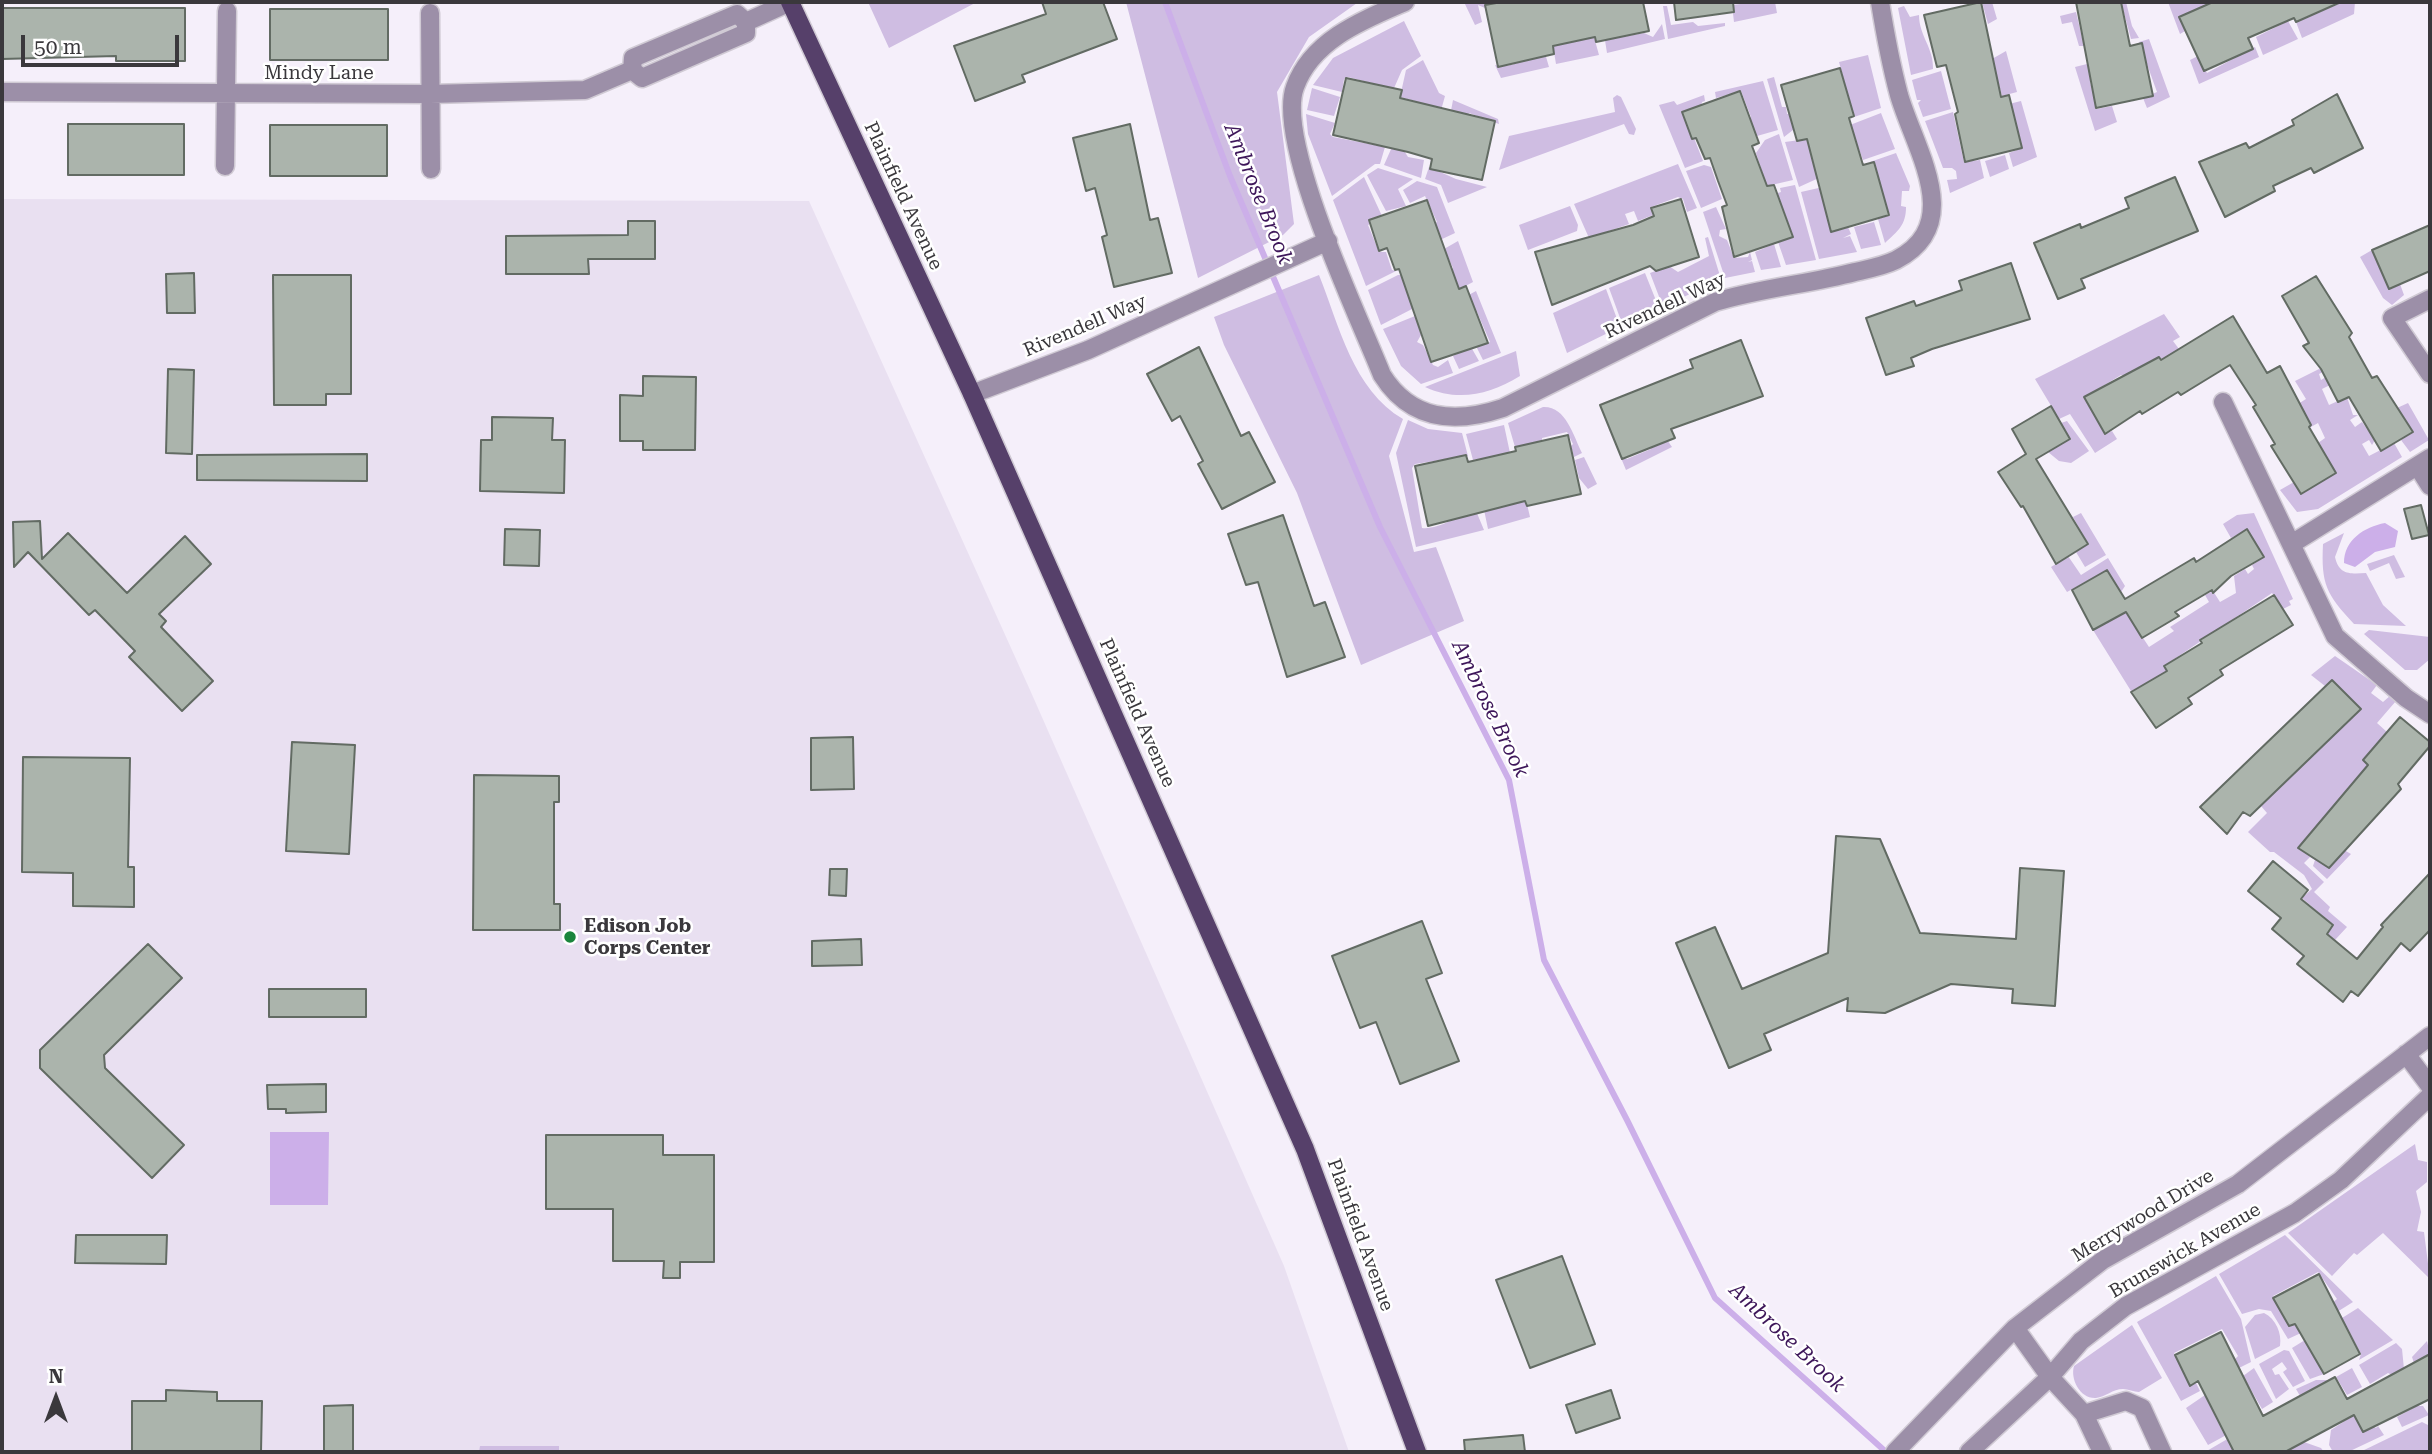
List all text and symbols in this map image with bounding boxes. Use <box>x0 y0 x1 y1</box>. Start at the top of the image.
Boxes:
scale bar <box>24 21 182 65</box>
text: 50 m <box>34 35 82 59</box>
street label: Mindy Lane <box>264 62 374 84</box>
street label: Plainfield Avenue <box>859 118 947 274</box>
water label: Ambrose Brook <box>1218 120 1298 268</box>
street label: Rivendell Way <box>1601 268 1729 344</box>
street label: Rivendell Way <box>1020 290 1150 362</box>
street label: Plainfield Avenue <box>1094 635 1180 791</box>
water label: Ambrose Brook <box>1446 636 1534 782</box>
place label: Edison Job Corps Center <box>584 915 710 959</box>
marker: Edison Job Corps Center <box>562 929 578 945</box>
street label: Plainfield Avenue <box>1322 1156 1398 1314</box>
street label: Merrywood Drive <box>2068 1165 2218 1267</box>
street label: Brunswick Avenue <box>2105 1198 2265 1304</box>
water label: Ambrose Brook <box>1724 1278 1850 1398</box>
north arrow <box>21 1363 91 1433</box>
text: N <box>49 1365 63 1388</box>

